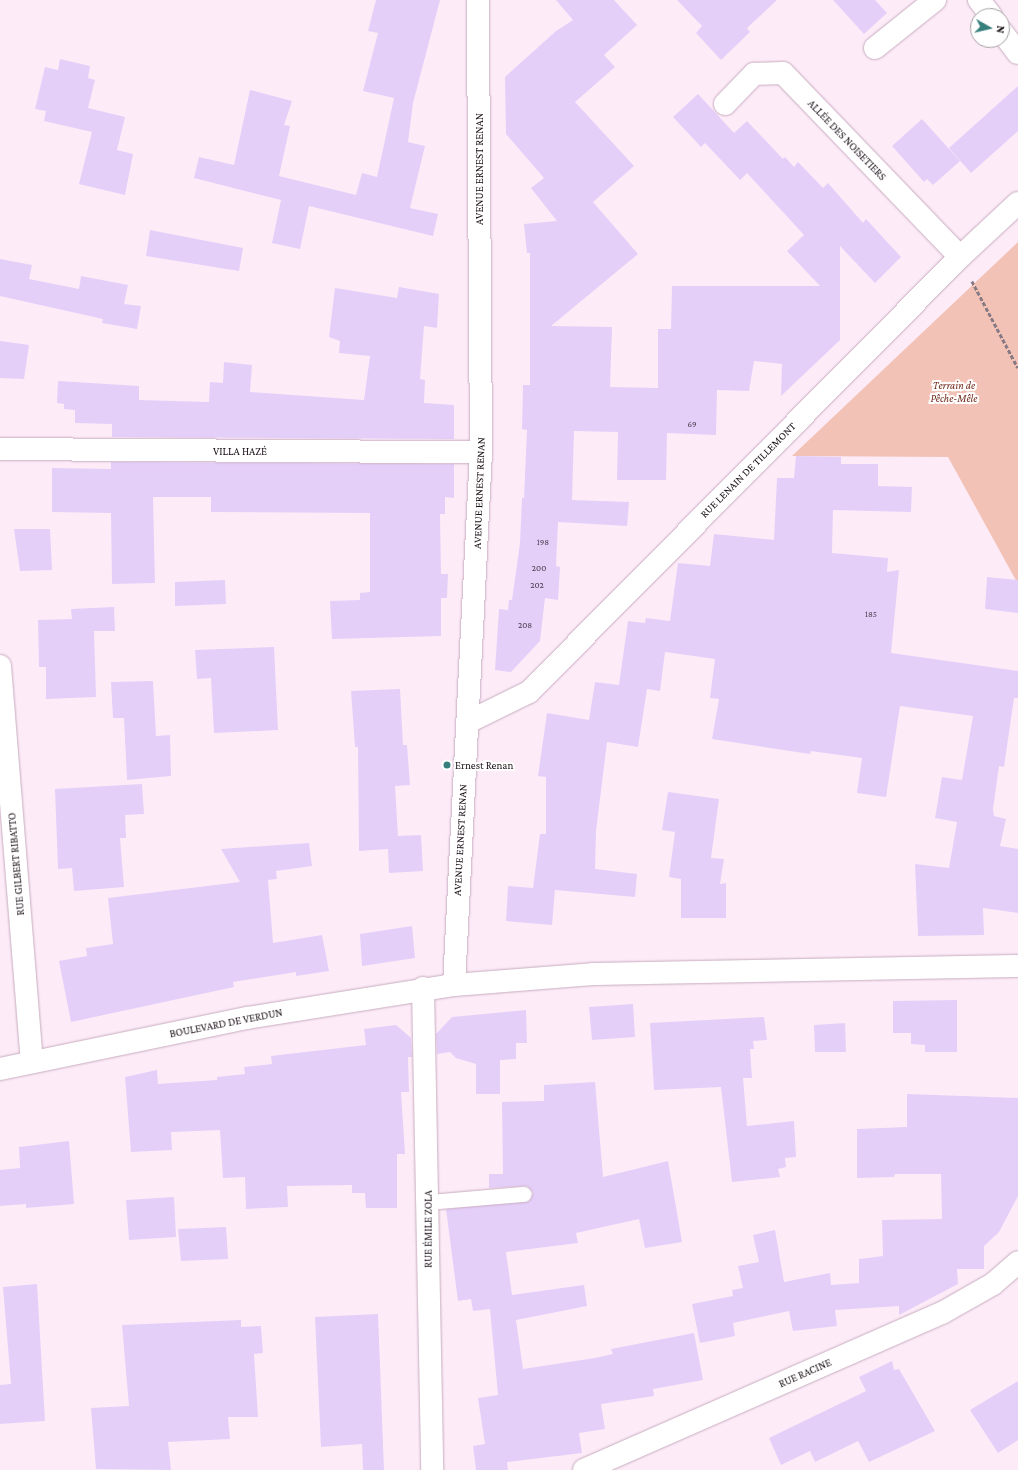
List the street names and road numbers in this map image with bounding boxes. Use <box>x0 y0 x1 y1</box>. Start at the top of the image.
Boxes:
street label: ALLÉE DES NOISETIERS <box>805 97 889 183</box>
street label: AVENUE ERNEST RENAN <box>472 113 486 225</box>
street label: RUE LENAIN DE TILLEMONT <box>697 419 799 521</box>
street label: AVENUE ERNEST RENAN <box>470 437 488 549</box>
street label: VILLA HAZÉ <box>213 444 267 458</box>
street label: AVENUE ERNEST RENAN <box>450 784 470 896</box>
street label: RUE GILBERT RIBATTO <box>5 812 27 916</box>
street label: BOULEVARD DE VERDUN <box>168 1006 284 1040</box>
street label: RUE ÉMILE ZOLA <box>421 1190 435 1268</box>
street label: RUE RACINE <box>777 1356 833 1390</box>

